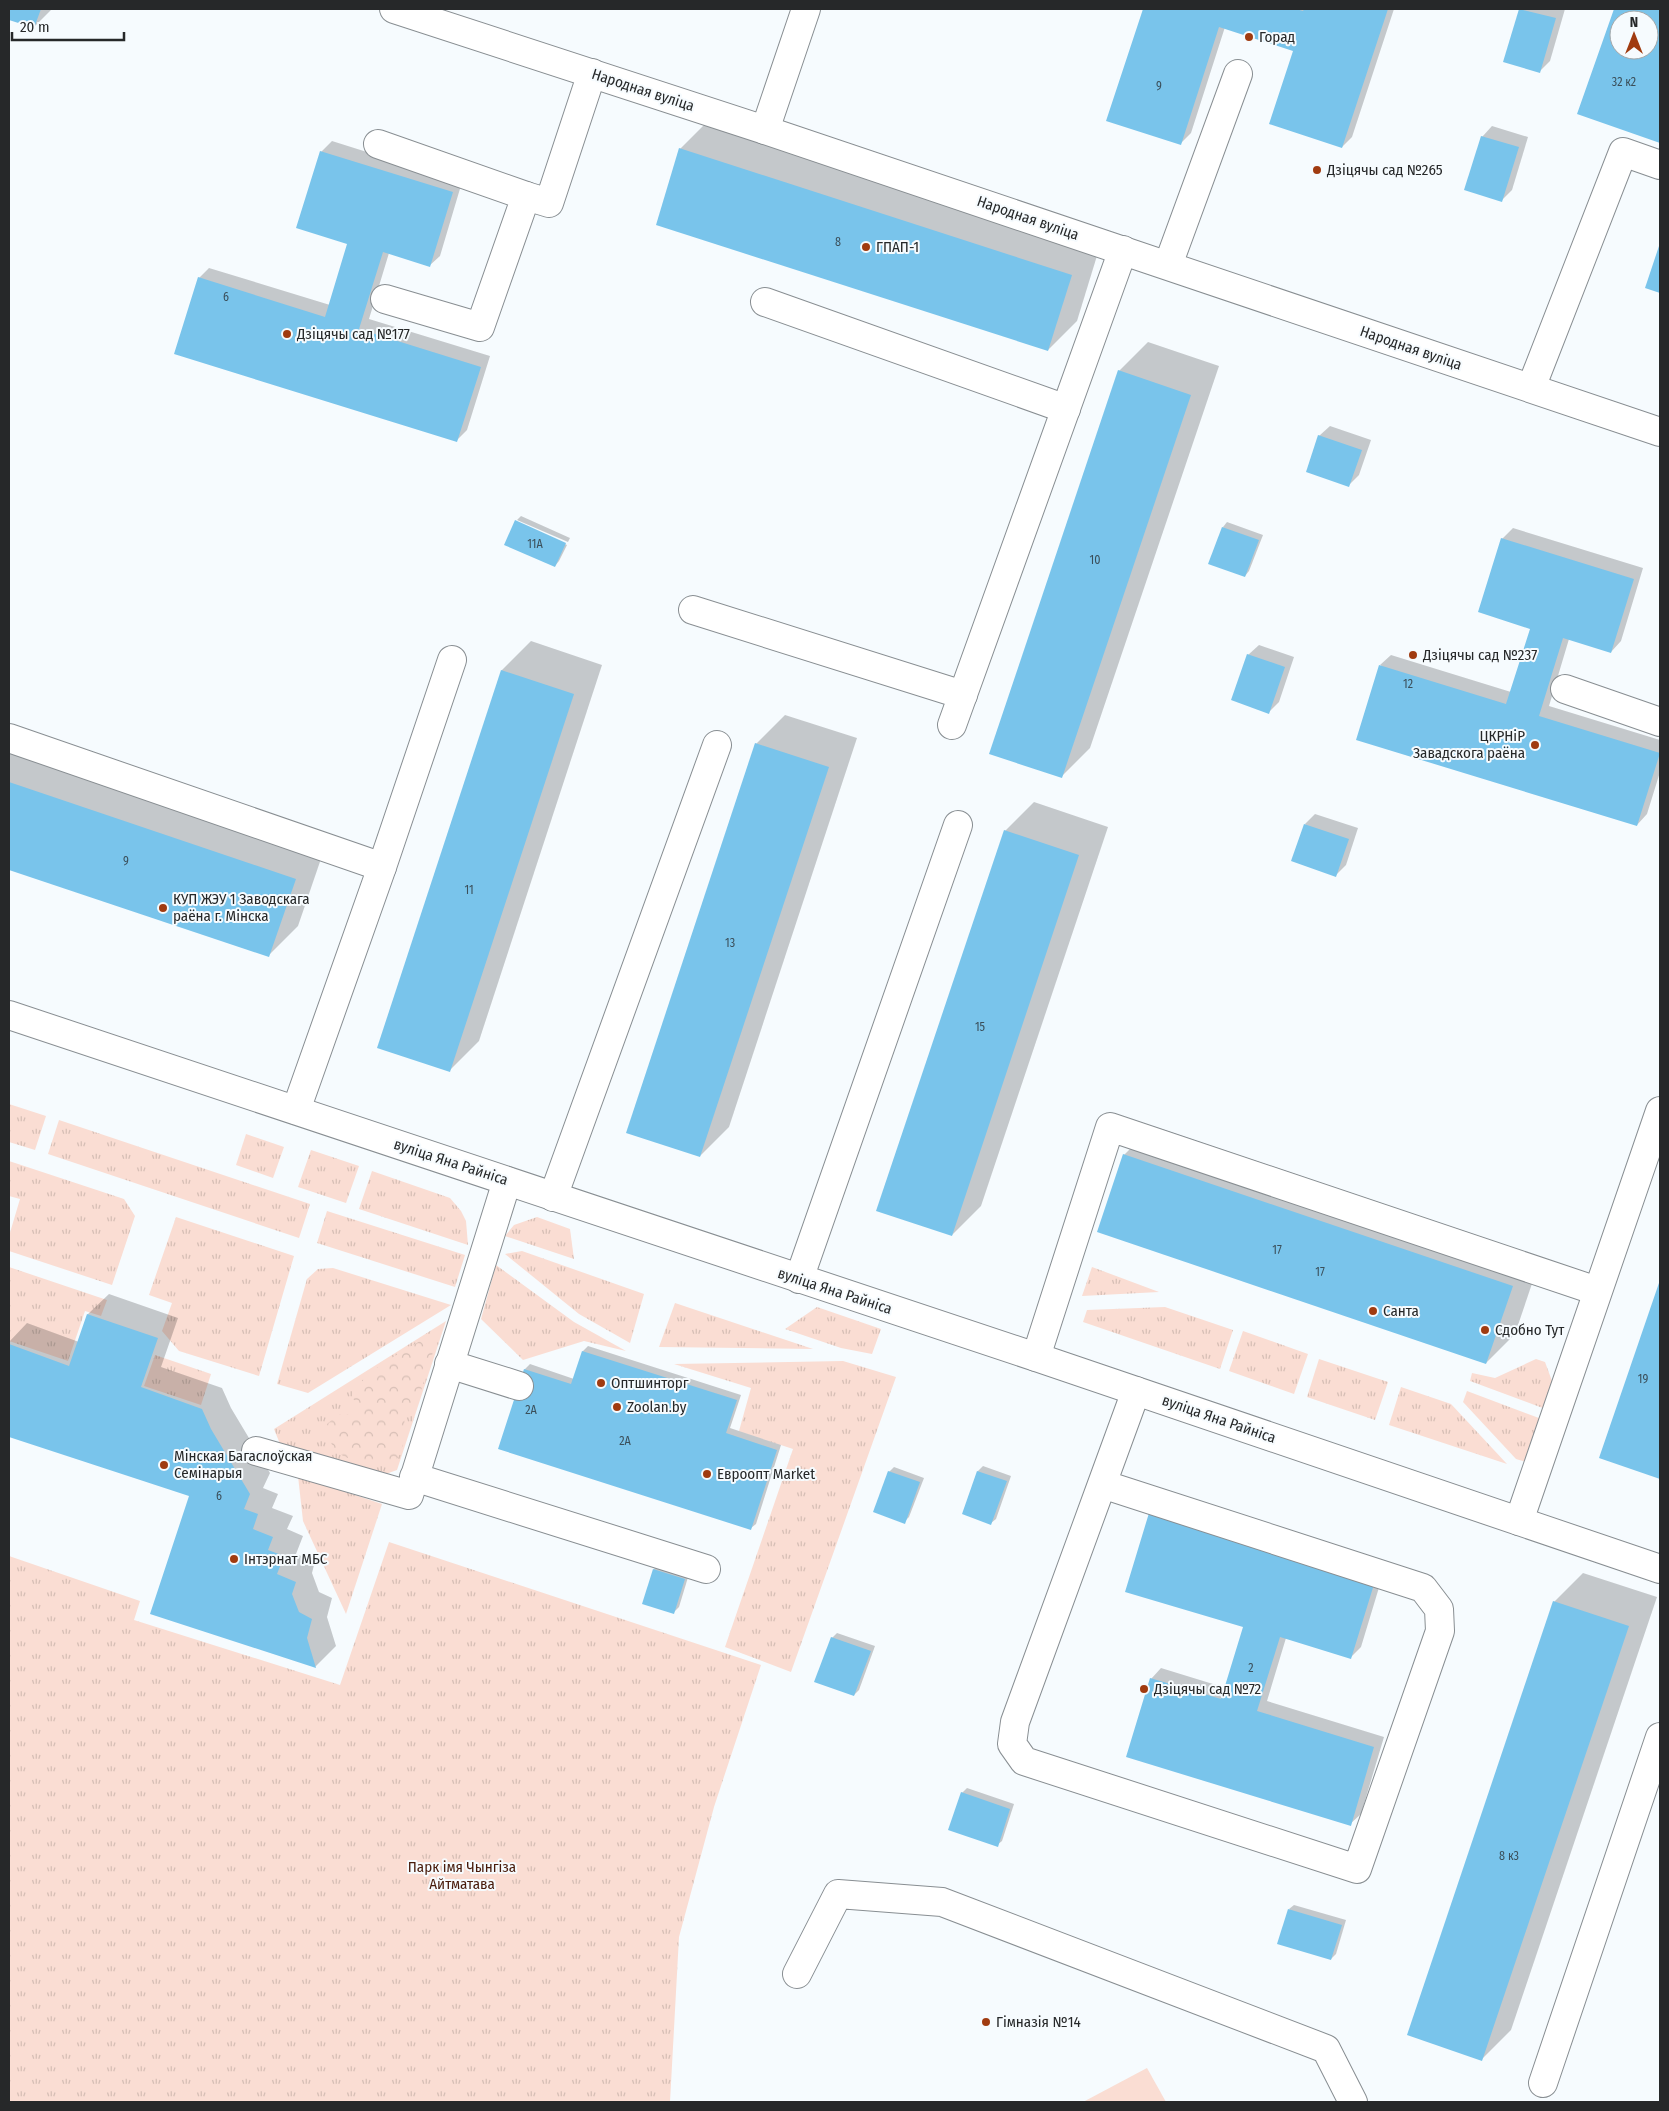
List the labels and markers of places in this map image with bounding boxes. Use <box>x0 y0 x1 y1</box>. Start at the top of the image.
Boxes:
place label: Горад <box>1259 28 1295 46</box>
marker: Горад <box>1243 31 1255 43</box>
place label: Дзіцячы сад №265 <box>1326 161 1443 179</box>
marker: Дзіцячы сад №265 <box>1311 164 1323 176</box>
place label: ГПАП-1 <box>876 238 919 256</box>
marker: ГПАП-1 <box>860 241 872 253</box>
place label: Дзіцячы сад №177 <box>296 325 410 343</box>
marker: Дзіцячы сад №177 <box>281 328 293 340</box>
place label: Дзіцячы сад №237 <box>1422 646 1537 664</box>
marker: Дзіцячы сад №237 <box>1407 649 1419 661</box>
place label: ЦКРНіР Завадскога раёна <box>1413 727 1525 762</box>
marker: ЦКРНіР Завадскога раёна <box>1529 739 1541 751</box>
place label: КУП ЖЭУ 1 Заводскага раёна г. Мінска <box>173 890 310 925</box>
marker: КУП ЖЭУ 1 Заводскага раёна г. Мінска <box>157 902 169 914</box>
place label: Санта <box>1383 1302 1419 1320</box>
marker: Санта <box>1367 1305 1379 1317</box>
place label: Сдобно Тут <box>1495 1321 1565 1339</box>
marker: Сдобно Тут <box>1479 1324 1491 1336</box>
place label: Оптшинторг <box>611 1374 689 1392</box>
marker: Оптшинторг <box>595 1377 607 1389</box>
place label: Zoolan.by <box>627 1398 687 1416</box>
marker: Zoolan.by <box>611 1401 623 1413</box>
place label: Мінская Багаслоўская Семінарыя <box>174 1447 312 1482</box>
marker: Мінская Багаслоўская Семінарыя <box>158 1459 170 1471</box>
place label: Евроопт Market <box>717 1465 815 1483</box>
marker: Евроопт Market <box>701 1468 713 1480</box>
place label: Інтэрнат МБС <box>244 1550 328 1568</box>
marker: Інтэрнат МБС <box>228 1553 240 1565</box>
place label: Дзіцячы сад №72 <box>1153 1680 1262 1698</box>
marker: Дзіцячы сад №72 <box>1138 1683 1150 1695</box>
place label: Гімназія №14 <box>996 2013 1081 2031</box>
marker: Гімназія №14 <box>980 2016 992 2028</box>

